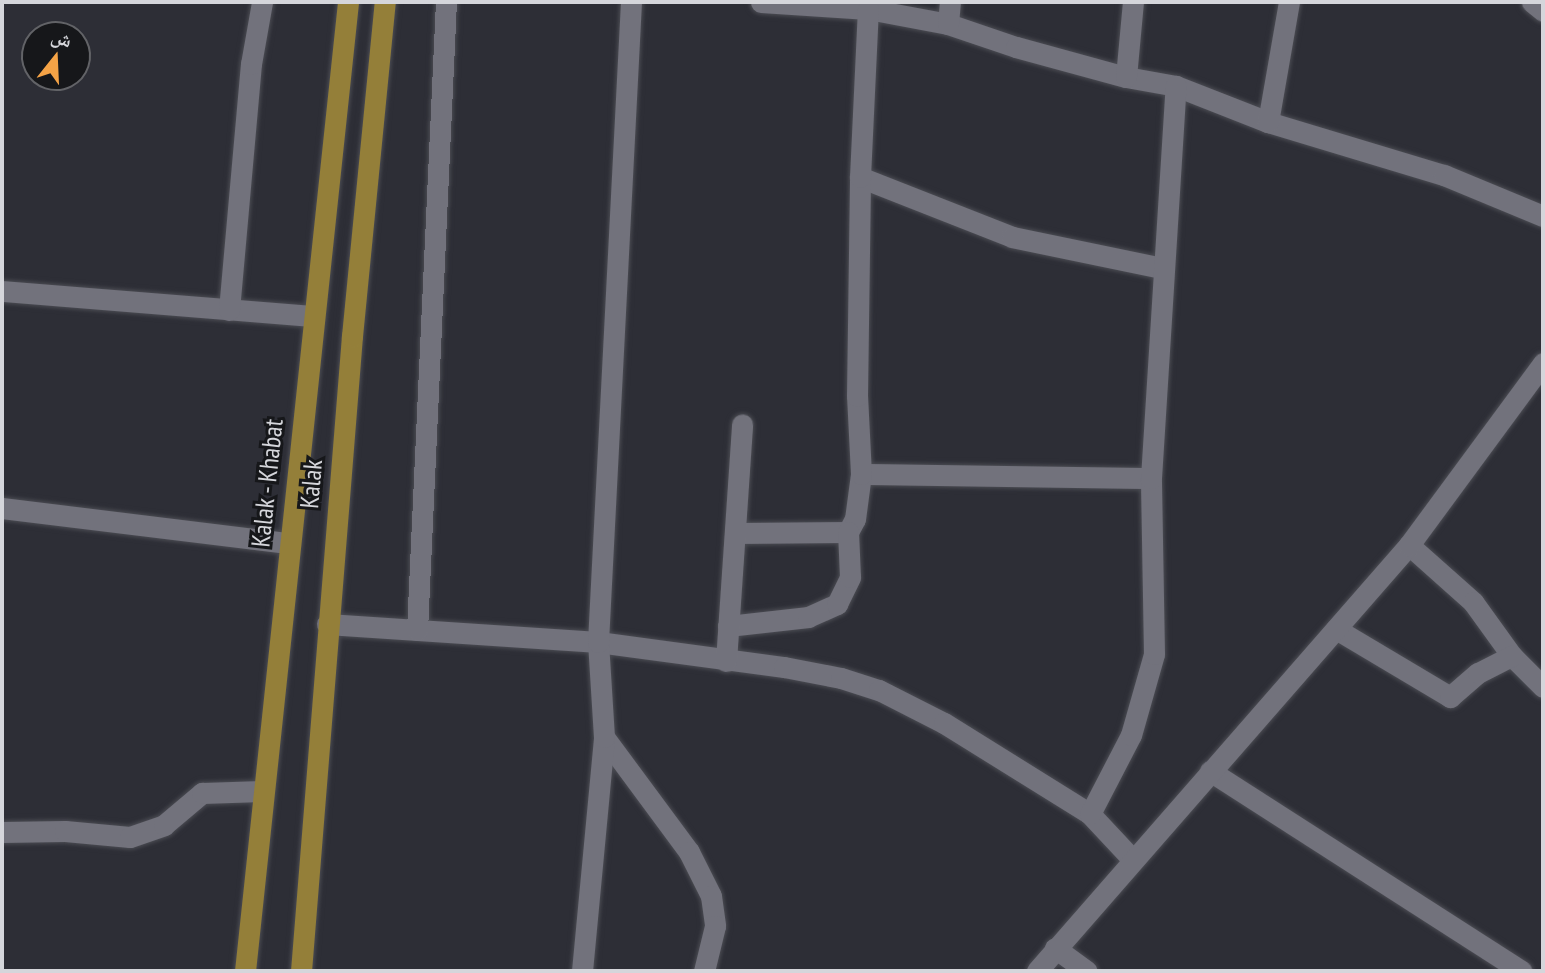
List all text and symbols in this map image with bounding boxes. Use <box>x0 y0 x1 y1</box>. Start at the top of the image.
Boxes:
north arrow <box>21 21 91 91</box>
text: ش <box>49 23 75 52</box>
street label: Kalak - Khabat <box>245 416 289 550</box>
street label: Kalak <box>293 458 329 510</box>

